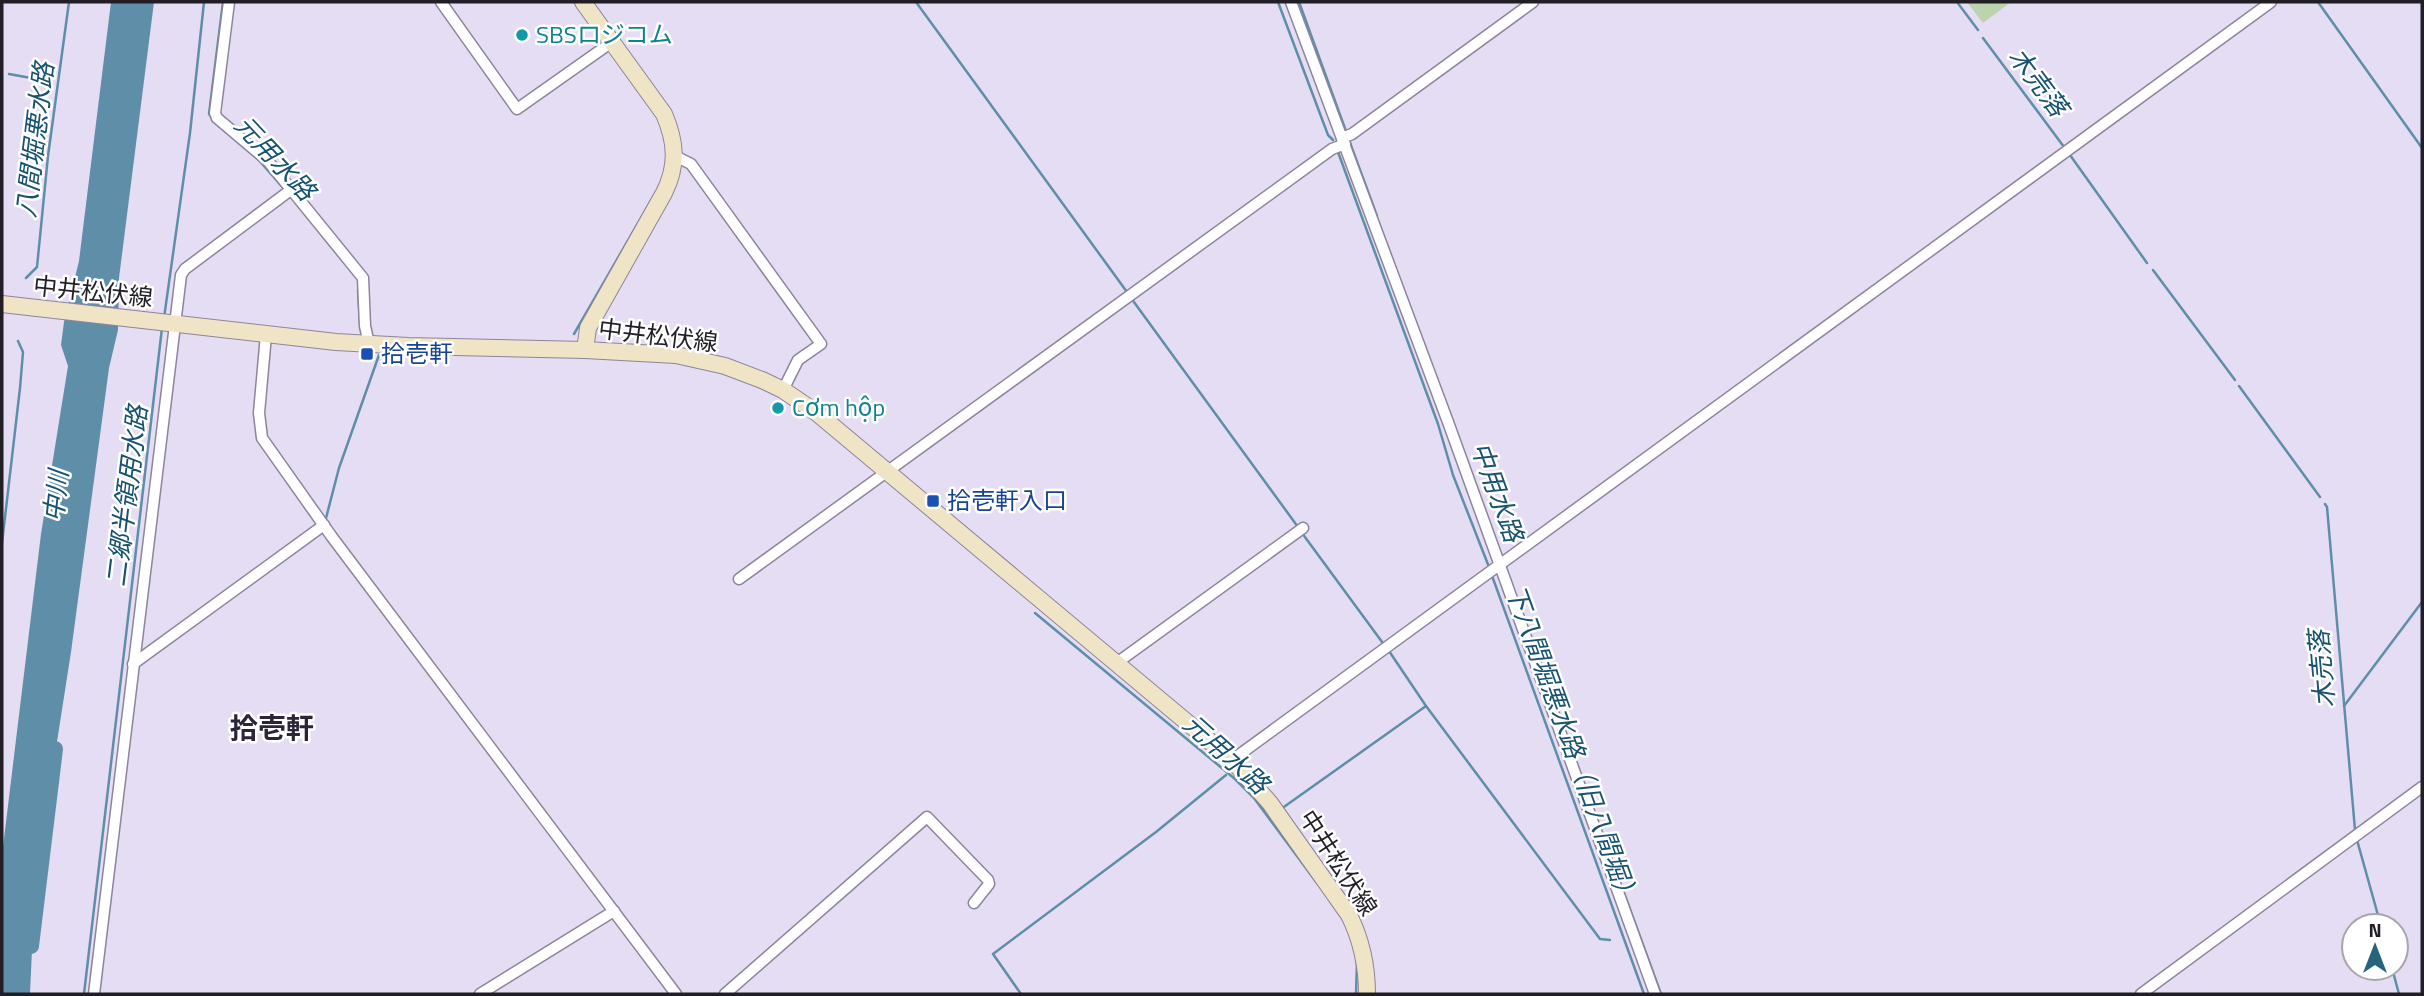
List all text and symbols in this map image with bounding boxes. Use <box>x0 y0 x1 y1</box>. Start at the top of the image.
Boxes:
place label: SBSロジコム <box>536 16 673 52</box>
marker: SBSロジコム <box>514 27 530 43</box>
water label: 木売落 <box>1999 39 2080 128</box>
water label: 八間堀悪水路 <box>6 58 64 220</box>
water label: 元用水路 <box>226 106 326 210</box>
street label: 中井松伏線 <box>32 267 155 315</box>
street label: 中井松伏線 <box>596 310 720 360</box>
place label: 拾壱軒 <box>381 335 453 371</box>
marker: 拾壱軒 <box>359 346 375 362</box>
place label: Cơm hộp <box>792 389 885 425</box>
marker: Cơm hộp <box>770 400 786 416</box>
water label: 二郷半領用水路 <box>96 401 157 589</box>
water label: 中用水路 <box>1461 436 1534 549</box>
water label: 中川 <box>33 465 78 524</box>
place label: 拾壱軒入口 <box>947 482 1067 518</box>
marker: 拾壱軒入口 <box>925 493 941 509</box>
water label: 下八間堀悪水路（旧八間堀） <box>1496 579 1649 910</box>
water label: 木売落 <box>2298 625 2344 710</box>
water label: 元用水路 <box>1175 704 1280 804</box>
district label: 拾壱軒 <box>230 706 314 749</box>
street label: 中井松伏線 <box>1291 802 1387 923</box>
north arrow <box>2340 912 2410 982</box>
text: N <box>2368 915 2382 944</box>

